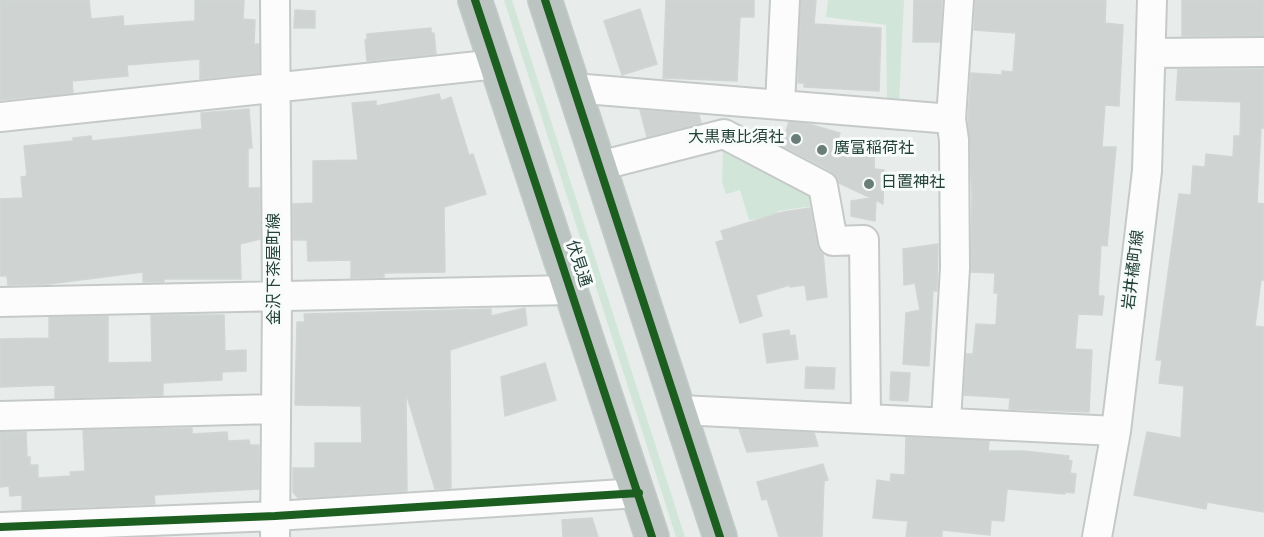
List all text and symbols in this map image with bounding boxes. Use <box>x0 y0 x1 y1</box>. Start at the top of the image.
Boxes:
place label: 大黒恵比須社 <box>688 129 784 149</box>
marker: 大黒恵比須社 <box>789 132 803 146</box>
place label: 廣富稲荷社 <box>834 140 914 160</box>
marker: 廣富稲荷社 <box>815 143 829 157</box>
place label: 日置神社 <box>881 174 945 194</box>
marker: 日置神社 <box>862 177 876 191</box>
street label: 金沢下茶屋町線 <box>266 213 286 325</box>
street label: 岩井橘町線 <box>1121 229 1149 311</box>
street label: 伏見通 <box>560 238 594 290</box>

